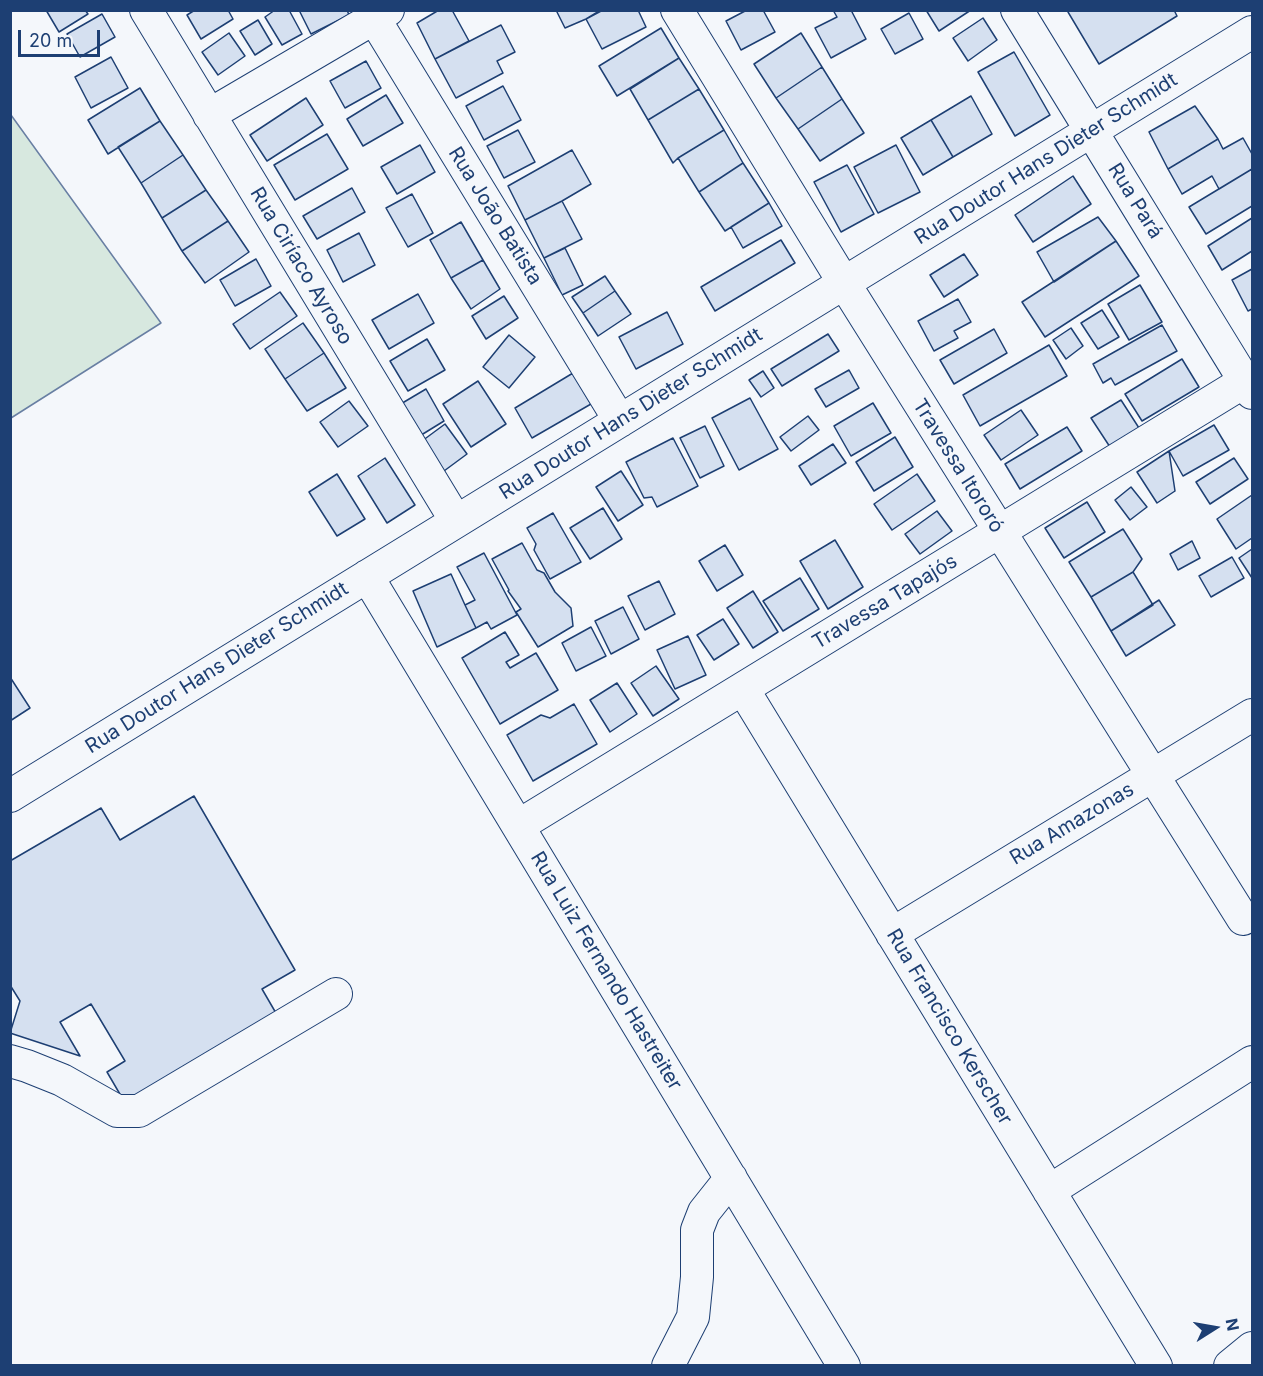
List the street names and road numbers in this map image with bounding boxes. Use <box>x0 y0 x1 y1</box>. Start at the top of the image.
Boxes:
street label: Rua Doutor Hans Dieter Schmidt <box>910 68 1182 250</box>
street label: Rua João Batista <box>443 143 547 289</box>
street label: Rua Pará <box>1102 159 1168 243</box>
street label: Rua Ciríaco Ayroso <box>245 183 357 349</box>
street label: Rua Doutor Hans Dieter Schmidt <box>495 323 767 505</box>
street label: Travessa Itororó <box>907 395 1009 537</box>
street label: Travessa Tapajós <box>808 549 962 655</box>
street label: Rua Doutor Hans Dieter Schmidt <box>81 577 353 759</box>
street label: Rua Amazonas <box>1006 778 1138 870</box>
street label: Rua Luiz Fernando Hastreiter <box>525 847 687 1095</box>
street label: Rua Francisco Kerscher <box>881 925 1017 1129</box>

